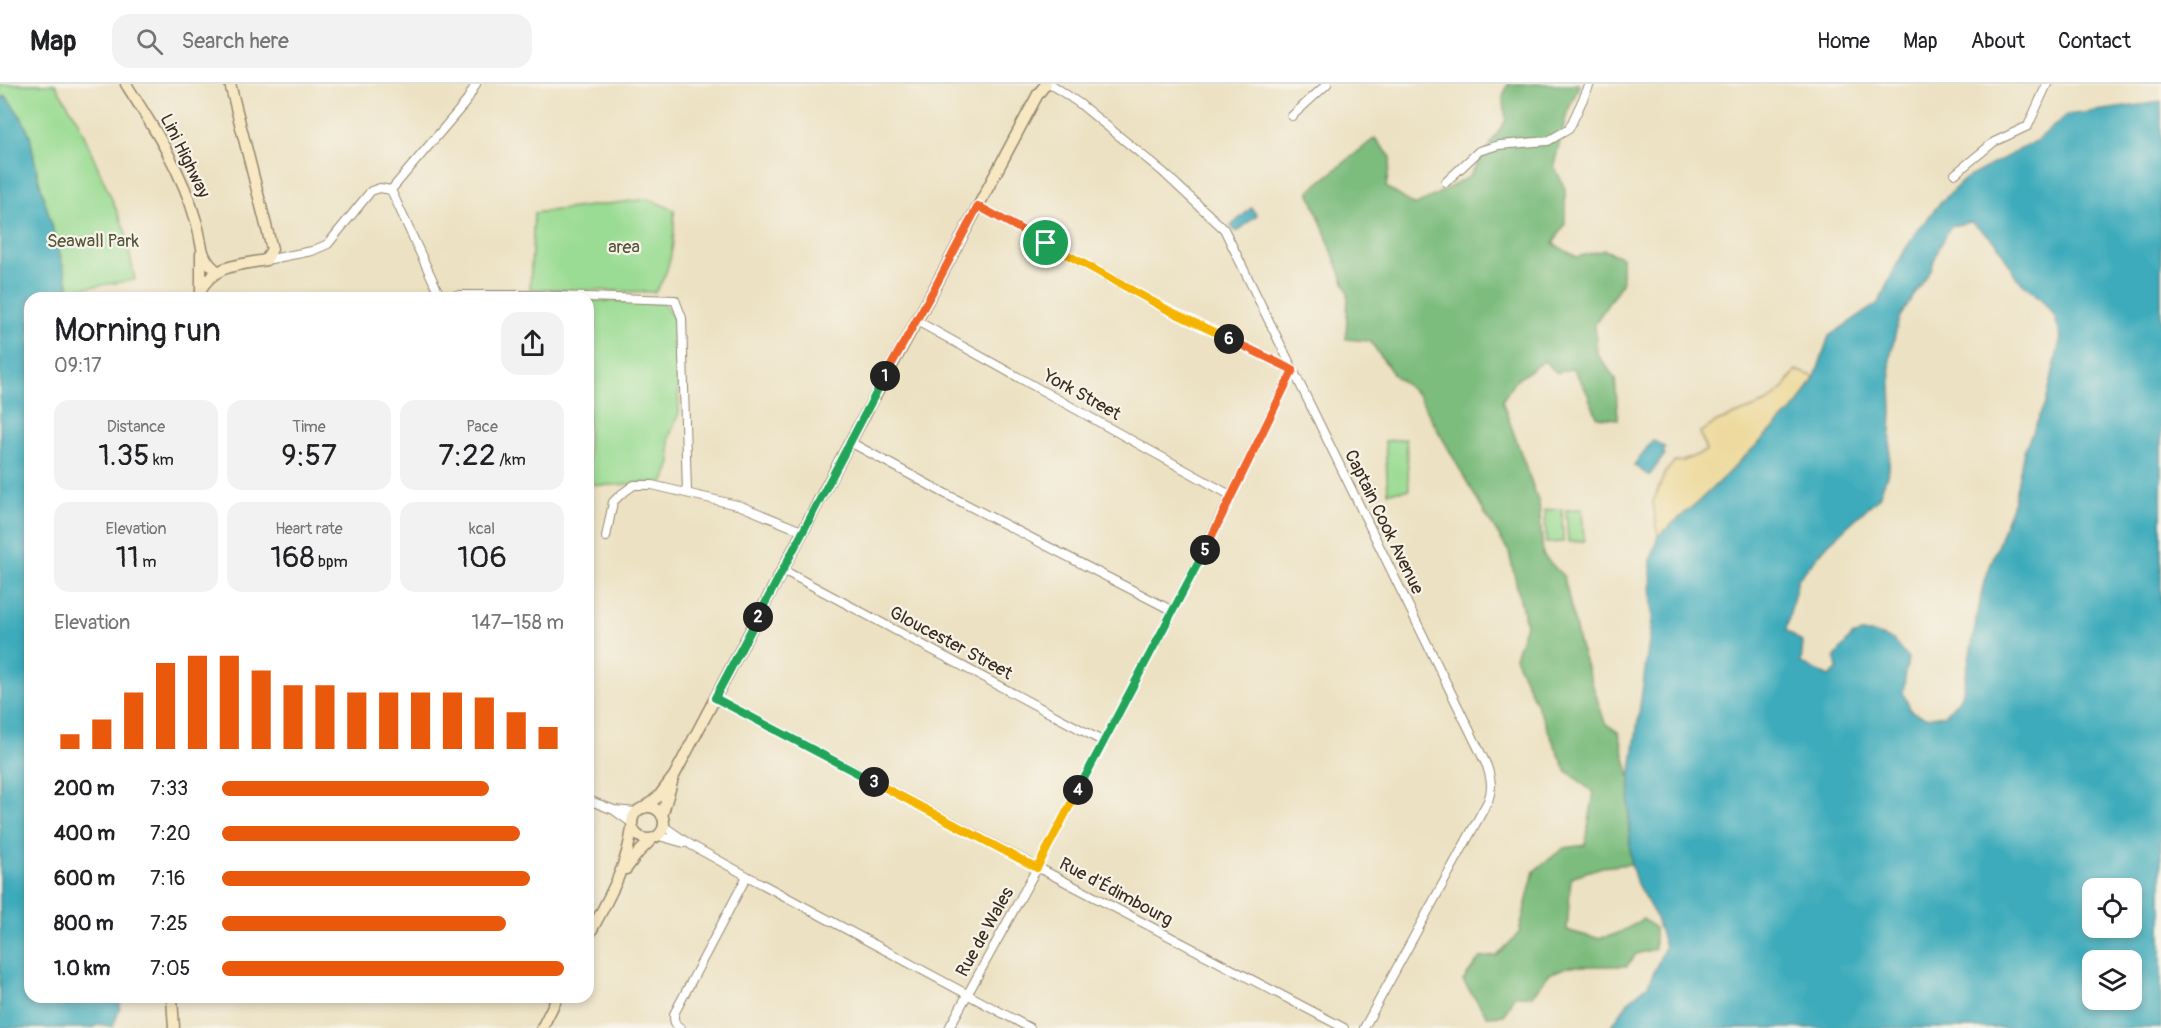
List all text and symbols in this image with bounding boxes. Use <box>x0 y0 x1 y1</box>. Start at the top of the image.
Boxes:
search box <box>112 14 532 68</box>
text: Map <box>30 24 76 59</box>
icon: search <box>133 25 166 58</box>
text: Search here <box>181 27 289 55</box>
text: Home <box>1817 28 1870 55</box>
text: Map <box>1903 28 1938 55</box>
text: About <box>1971 28 2025 55</box>
text: Contact <box>2058 28 2131 55</box>
street label: Lini Highway <box>155 110 215 202</box>
pin <box>1020 217 1071 268</box>
icon: arrive <box>1029 226 1062 259</box>
park label: Seawall Park <box>47 230 140 253</box>
park label: area <box>608 236 640 259</box>
text: Morning run <box>54 310 221 351</box>
button: share <box>501 312 564 375</box>
pin: 6 <box>1214 324 1244 354</box>
text: 6 <box>1224 329 1234 349</box>
text: 09:17 <box>54 353 102 378</box>
pin: 1 <box>870 361 900 391</box>
street label: York Street <box>1038 364 1125 426</box>
text: 1 <box>882 366 888 386</box>
text: Distance <box>107 417 165 437</box>
text: Time <box>292 417 326 437</box>
text: Pace <box>466 417 498 437</box>
text: 1.35 <box>98 437 149 474</box>
text: 9:57 <box>281 437 337 474</box>
text: 7:22 <box>438 437 496 474</box>
street label: Captain Cook Avenue <box>1339 446 1429 598</box>
text: km <box>149 450 174 470</box>
text: /km <box>496 450 526 470</box>
text: Elevation <box>106 519 166 539</box>
text: Heart rate <box>275 519 343 539</box>
text: kcal <box>469 519 495 539</box>
pin: 5 <box>1190 535 1220 565</box>
text: 11 <box>115 539 139 576</box>
text: 168 <box>270 539 315 576</box>
text: 106 <box>457 539 507 576</box>
text: 5 <box>1201 540 1209 560</box>
text: m <box>139 552 157 572</box>
text: bpm <box>315 552 348 572</box>
street label: Gloucester Street <box>886 601 1017 685</box>
pin: 2 <box>743 602 773 632</box>
text: 2 <box>754 607 762 627</box>
text: Elevation <box>54 610 130 635</box>
text: 147–158 m <box>471 610 564 635</box>
pin: 3 <box>859 767 889 797</box>
text: 3 <box>870 772 878 792</box>
pin: 4 <box>1063 775 1093 805</box>
text: 200 m <box>54 776 115 801</box>
text: 7:33 <box>150 776 188 801</box>
text: 4 <box>1073 780 1083 800</box>
text: 400 m <box>54 821 115 846</box>
text: 7:20 <box>150 821 191 846</box>
street label: Rue d'Édimbourg <box>1055 852 1177 932</box>
text: 600 m <box>54 866 115 891</box>
text: 7:16 <box>150 866 185 891</box>
map controls <box>2082 878 2142 1010</box>
button: locate <box>2082 878 2142 938</box>
street label: Rue de Wales <box>951 883 1019 981</box>
text: 800 m <box>54 911 114 936</box>
text: 7:25 <box>150 911 188 936</box>
button: layers <box>2082 950 2142 1010</box>
text: 1.0 km <box>54 956 110 981</box>
text: 7:05 <box>150 956 190 981</box>

